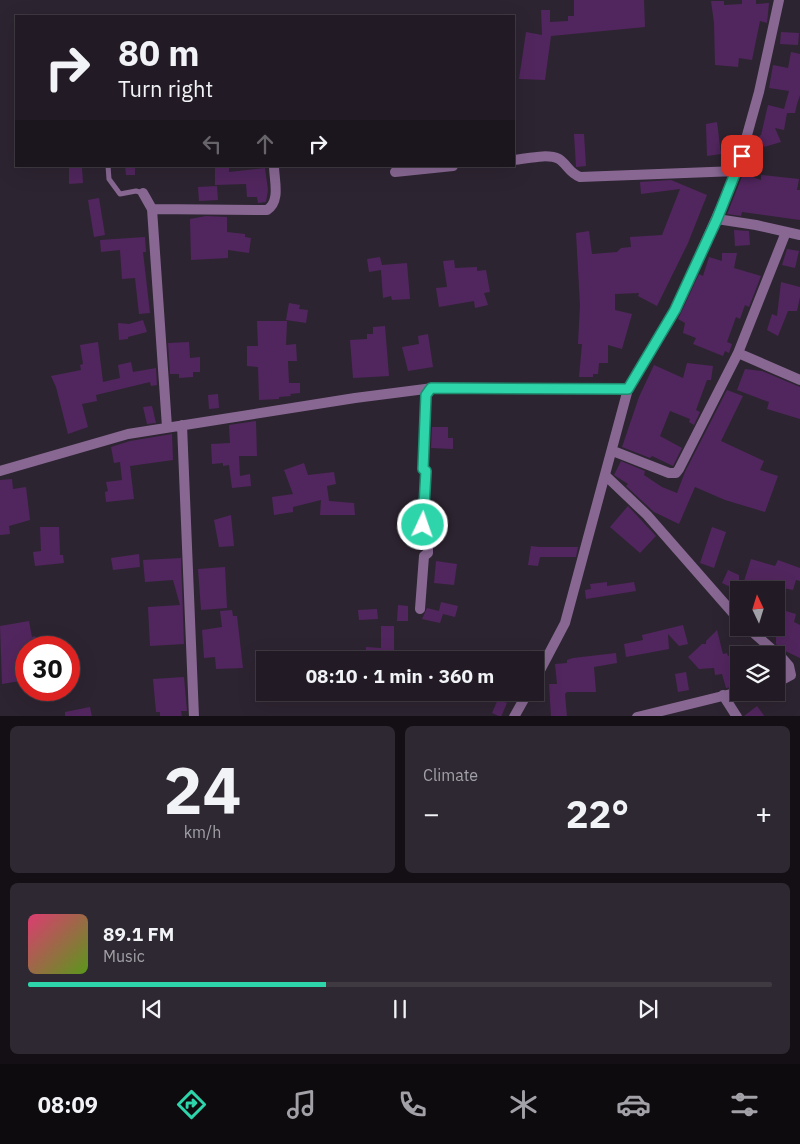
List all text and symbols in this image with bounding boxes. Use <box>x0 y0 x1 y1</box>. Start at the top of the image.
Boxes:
text: 80 m <box>118 30 200 76</box>
icon: right <box>35 35 100 100</box>
text: Turn right <box>118 74 213 103</box>
icon: left <box>198 130 226 158</box>
icon: ahead <box>251 130 279 158</box>
icon: right <box>304 130 332 158</box>
pin <box>721 135 763 177</box>
icon: arrive <box>728 142 756 170</box>
position arrow <box>396 498 448 550</box>
north arrow <box>730 581 785 636</box>
map controls <box>730 581 785 701</box>
speed limit sign: 30 <box>15 636 80 701</box>
button: layers <box>730 646 785 701</box>
text: 08:10 · 1 min · 360 m <box>306 664 494 688</box>
text: 24 <box>163 747 242 832</box>
text: Climate <box>423 765 478 785</box>
text: 22° <box>566 789 629 838</box>
text: − <box>423 795 440 832</box>
text: + <box>755 795 772 832</box>
text: km/h <box>184 822 221 842</box>
text: 89.1 FM <box>103 922 174 946</box>
text: Music <box>103 946 145 966</box>
icon: previous <box>138 995 166 1023</box>
icon: pause <box>386 995 414 1023</box>
icon: next <box>634 995 662 1023</box>
icon: directions <box>174 1087 209 1122</box>
icon: music <box>284 1087 319 1122</box>
icon: phone <box>395 1087 430 1122</box>
icon: climate <box>506 1087 541 1122</box>
icon: car <box>616 1087 651 1122</box>
icon: filters <box>727 1087 762 1122</box>
text: 08:09 <box>38 1090 98 1119</box>

